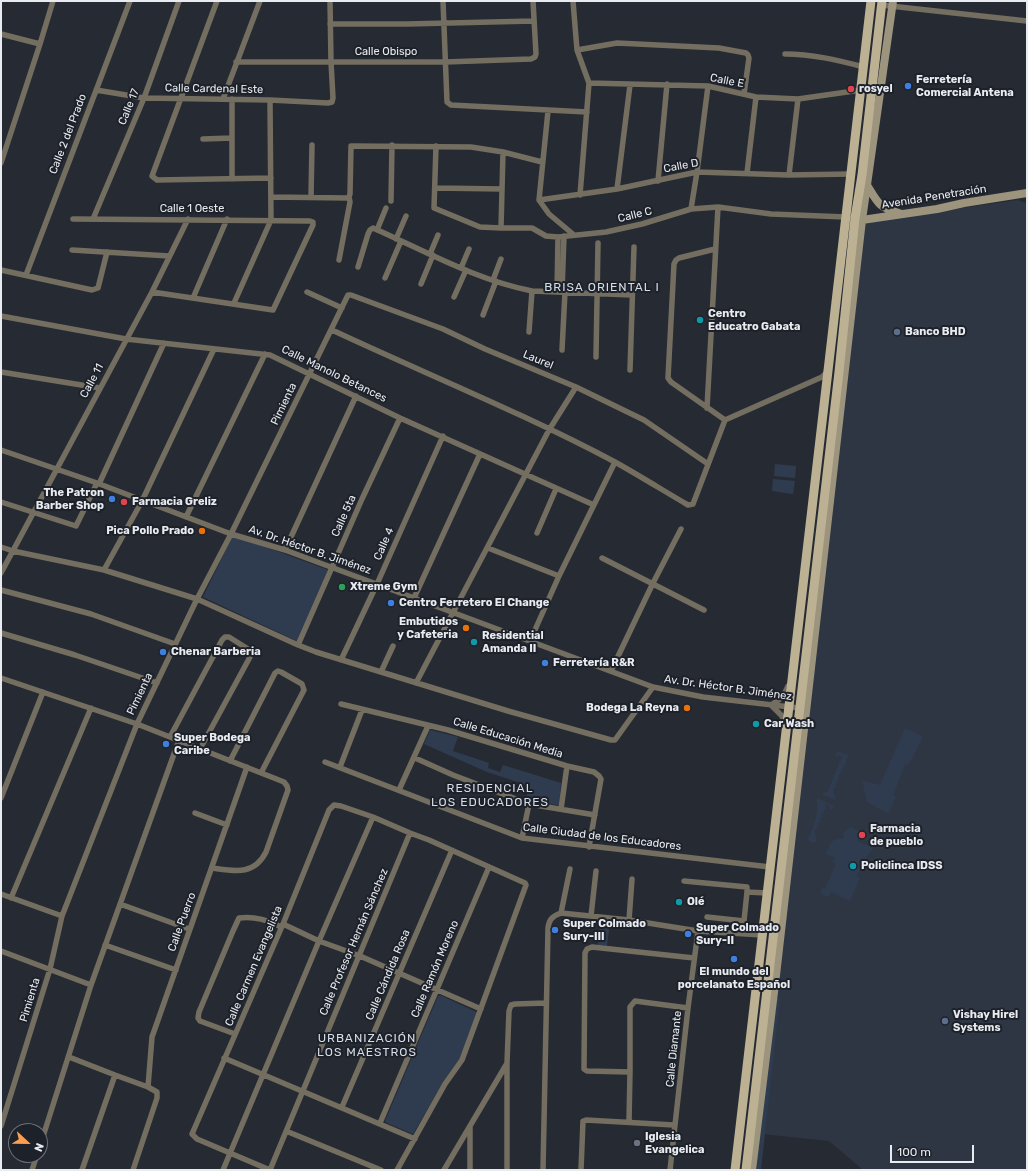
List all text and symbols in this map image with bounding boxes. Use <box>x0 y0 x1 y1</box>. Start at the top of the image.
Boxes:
street label: Calle Obispo <box>355 45 417 59</box>
street label: Calle E <box>709 71 745 91</box>
place label: Ferretería Comercial Antena <box>916 73 1014 99</box>
marker: Ferretería Comercial Antena <box>903 81 913 91</box>
street label: Calle Cardenal Este <box>165 82 263 96</box>
place label: rosyel <box>859 82 893 96</box>
marker: rosyel <box>846 84 856 94</box>
street label: Calle 17 <box>116 87 142 127</box>
street label: Calle 2 del Prado <box>47 92 89 176</box>
street label: Calle D <box>662 156 700 176</box>
street label: Avenida Penetración <box>881 182 987 212</box>
street label: Calle 1 Oeste <box>160 202 224 216</box>
street label: Calle C <box>616 204 654 226</box>
district label: BRISA ORIENTAL I <box>544 281 660 295</box>
place label: Centro Educatro Gabata <box>708 307 800 333</box>
marker: Centro Educatro Gabata <box>695 315 705 325</box>
place label: Banco BHD <box>905 325 966 339</box>
marker: Banco BHD <box>892 327 902 337</box>
street label: Calle Manolo Betances <box>279 343 389 405</box>
street label: Laurel <box>521 348 555 372</box>
street label: Calle 11 <box>77 362 107 400</box>
street label: Pimienta <box>268 381 300 427</box>
place label: The Patron Barber Shop <box>36 486 104 512</box>
street label: Calle 5ta <box>329 493 359 539</box>
marker: The Patron Barber Shop <box>107 494 117 504</box>
place label: Farmacia Greliz <box>132 495 217 509</box>
marker: Farmacia Greliz <box>119 497 129 507</box>
street label: Av. Dr. Héctor B. Jiménez <box>247 523 373 577</box>
place label: Pica Pollo Prado <box>106 524 194 538</box>
marker: Pica Pollo Prado <box>197 526 207 536</box>
street label: Calle 4 <box>371 526 397 562</box>
place label: Xtreme Gym <box>350 580 417 594</box>
marker: Xtreme Gym <box>337 582 347 592</box>
place label: Centro Ferretero El Change <box>399 596 549 610</box>
marker: Centro Ferretero El Change <box>386 598 396 608</box>
place label: Embutidos y Cafeteria <box>397 615 458 641</box>
marker: Embutidos y Cafeteria <box>461 623 471 633</box>
place label: Residential Amanda II <box>482 629 544 655</box>
marker: Residential Amanda II <box>469 637 479 647</box>
place label: Chenar Barberia <box>171 645 261 659</box>
marker: Chenar Barberia <box>158 647 168 657</box>
place label: Ferretería R&R <box>553 656 635 670</box>
marker: Ferretería R&R <box>540 658 550 668</box>
street label: Pimienta <box>124 671 156 717</box>
street label: Av. Dr. Héctor B. Jiménez <box>663 672 793 704</box>
place label: Bodega La Reyna <box>586 701 679 715</box>
marker: Bodega La Reyna <box>682 703 692 713</box>
street label: Calle Educación Media <box>452 715 564 761</box>
place label: Car Wash <box>764 717 814 731</box>
marker: Car Wash <box>751 719 761 729</box>
place label: Super Bodega Caribe <box>174 731 251 757</box>
marker: Super Bodega Caribe <box>161 739 171 749</box>
district label: RESIDENCIAL LOS EDUCADORES <box>431 782 549 810</box>
street label: Calle Ciudad de los Educadores <box>522 821 682 853</box>
place label: Farmacia de pueblo <box>870 822 923 848</box>
marker: Farmacia de pueblo <box>857 830 867 840</box>
place label: Policlinca IDSS <box>861 859 943 873</box>
marker: Policlinca IDSS <box>848 861 858 871</box>
street label: Calle Profesor Hernán Sánchez <box>317 866 391 1018</box>
street label: Calle Puerro <box>165 891 199 953</box>
place label: Olé <box>687 895 705 909</box>
marker: Olé <box>674 897 684 907</box>
street label: Calle Carmen Evangelista <box>223 904 285 1028</box>
place label: Super Colmado Sury-III <box>563 917 646 943</box>
street label: Calle Ramón Moreno <box>408 918 462 1020</box>
place label: Super Colmado Sury-II <box>696 921 779 947</box>
marker: Super Colmado Sury-III <box>550 925 560 935</box>
street label: Calle Cándida Rosa <box>363 928 413 1022</box>
marker: Super Colmado Sury-II <box>683 929 693 939</box>
marker: El mundo del porcelanato Español <box>729 954 739 964</box>
place label: El mundo del porcelanato Español <box>678 965 790 991</box>
street label: Pimienta <box>17 976 43 1024</box>
place label: Vishay Hirel Systems <box>953 1008 1018 1034</box>
street label: Calle Diamante <box>663 1010 685 1088</box>
marker: Vishay Hirel Systems <box>940 1016 950 1026</box>
district label: URBANIZACIÓN LOS MAESTROS <box>317 1032 417 1060</box>
north arrow <box>8 1123 48 1163</box>
place label: Iglesia Evangelica <box>645 1130 705 1156</box>
scale bar <box>892 1137 976 1163</box>
marker: Iglesia Evangelica <box>632 1138 642 1148</box>
text: N <box>31 1141 46 1153</box>
text: 100 m <box>897 1145 931 1159</box>

